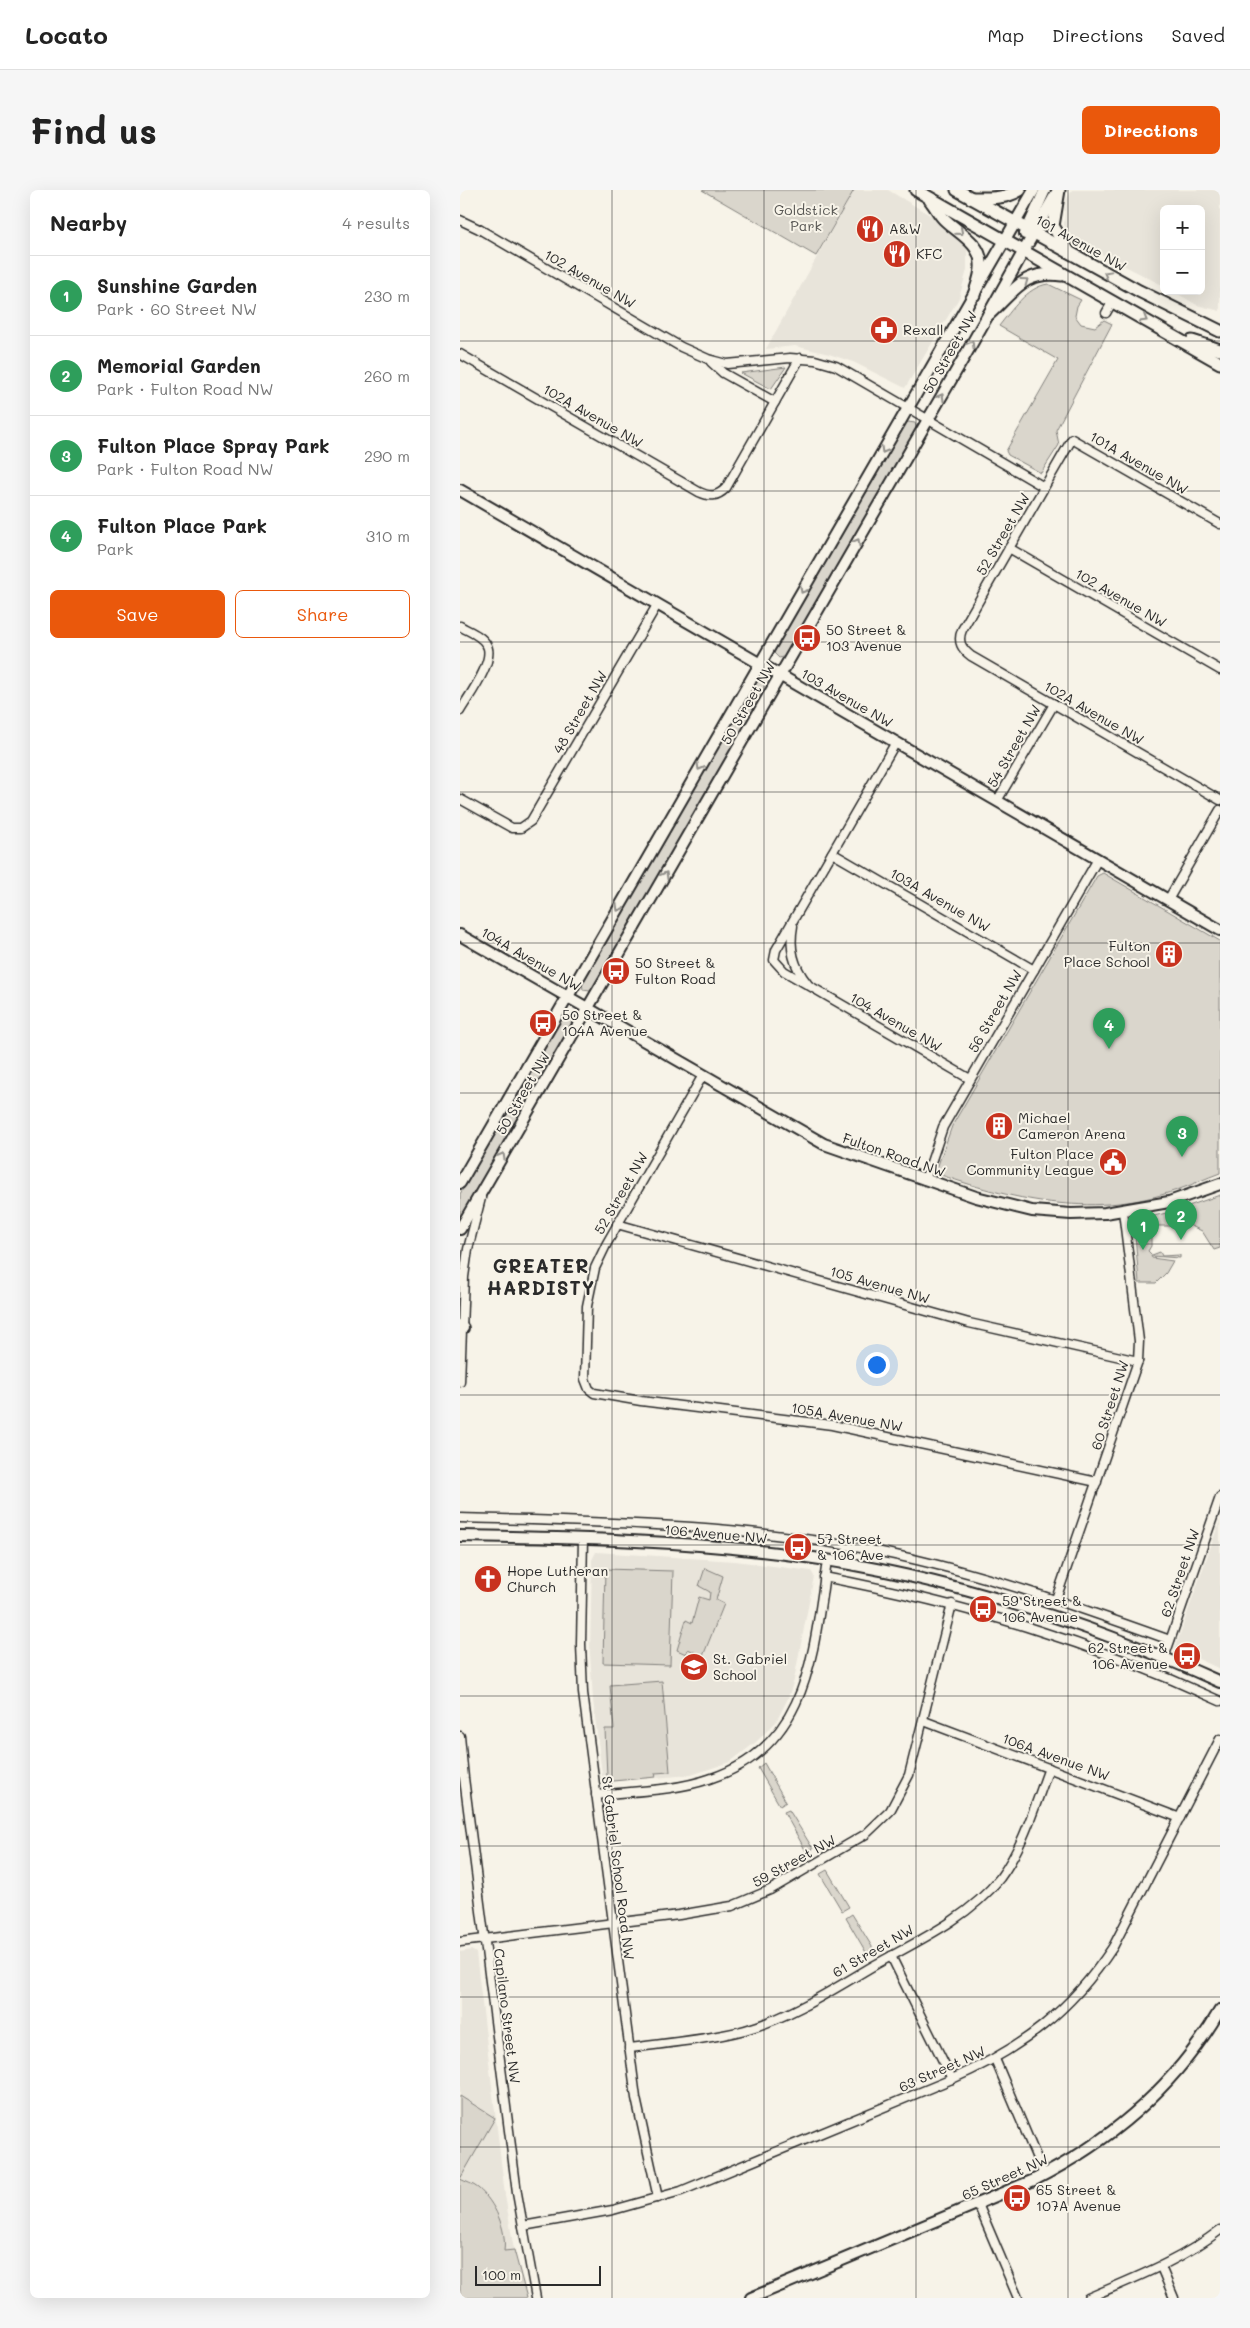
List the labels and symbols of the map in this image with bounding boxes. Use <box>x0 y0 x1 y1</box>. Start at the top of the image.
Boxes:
park label: Goldstick Park <box>774 200 838 235</box>
street label: 101 Avenue NW <box>1032 210 1130 275</box>
restaurant icon: A&W <box>855 214 885 244</box>
place label: A&W <box>889 219 921 238</box>
one-way arrow <box>955 226 964 235</box>
restaurant icon: KFC <box>882 239 912 269</box>
place label: KFC <box>916 244 942 263</box>
street label: 102 Avenue NW <box>541 245 639 312</box>
one-way arrow <box>1103 270 1112 280</box>
one-way arrow <box>1019 278 1029 287</box>
street label: 50 Street NW <box>918 307 981 397</box>
one-way arrow <box>1138 312 1147 322</box>
pharmacy icon: Rexall <box>869 315 899 345</box>
place label: Rexall <box>903 320 944 339</box>
one-way arrow <box>965 340 975 349</box>
street label: 102A Avenue NW <box>540 379 647 452</box>
one-way arrow <box>934 393 944 402</box>
street label: 101A Avenue NW <box>1086 427 1192 499</box>
one-way arrow <box>881 444 891 453</box>
street label: 52 Street NW <box>971 489 1034 578</box>
one-way arrow <box>850 539 860 548</box>
street label: 102 Avenue NW <box>1072 564 1170 631</box>
one-way arrow <box>799 585 809 594</box>
place label: 50 Street & 103 Avenue <box>826 620 906 655</box>
bus stop icon: 50 Street & 103 Avenue <box>792 623 822 653</box>
street label: 50 Street NW <box>716 658 779 748</box>
street label: 103 Avenue NW <box>798 664 897 732</box>
street label: 48 Street NW <box>548 667 611 757</box>
street label: 102A Avenue NW <box>1041 676 1148 749</box>
street label: 54 Street NW <box>982 701 1045 791</box>
one-way arrow <box>697 762 707 771</box>
street label: 103A Avenue NW <box>887 863 994 936</box>
one-way arrow <box>658 871 668 880</box>
one-way arrow <box>616 902 626 911</box>
street label: 104A Avenue NW <box>478 922 585 995</box>
place label: Fulton Place School <box>1064 936 1150 971</box>
building icon: Fulton Place School <box>1154 939 1184 969</box>
place label: 50 Street & Fulton Road <box>635 953 716 988</box>
bus stop icon: 50 Street & Fulton Road <box>601 956 631 986</box>
street label: 56 Street NW <box>963 966 1026 1056</box>
street label: 104 Avenue NW <box>847 988 946 1056</box>
place label: 50 Street & 104A Avenue <box>562 1005 648 1040</box>
bus stop icon: 50 Street & 104A Avenue <box>528 1008 558 1038</box>
pin: 4 <box>1093 1008 1125 1049</box>
street label: 50 Street NW <box>491 1048 554 1138</box>
place label: Michael Cameron Arena <box>1018 1108 1126 1143</box>
building icon: Michael Cameron Arena <box>984 1111 1014 1141</box>
pin: 3 <box>1166 1116 1198 1157</box>
street label: Fulton Road NW <box>840 1128 948 1181</box>
place label: Fulton Place Community League <box>967 1144 1094 1179</box>
public building icon: Fulton Place Community League <box>1098 1147 1128 1177</box>
street label: 52 Street NW <box>589 1148 652 1237</box>
one-way arrow <box>496 1153 506 1162</box>
pin: 2 <box>1165 1199 1197 1240</box>
pin: 1 <box>1127 1209 1159 1250</box>
district label: GREATER HARDISTY <box>487 1253 595 1300</box>
street label: 105 Avenue NW <box>828 1261 932 1308</box>
your location <box>864 1352 890 1378</box>
street label: 60 Street NW <box>1086 1358 1133 1452</box>
street label: 105A Avenue NW <box>790 1397 904 1436</box>
street label: 106 Avenue NW <box>664 1520 768 1547</box>
street label: 62 Street NW <box>1156 1526 1204 1620</box>
place label: 57 Street & 106 Ave <box>817 1529 884 1564</box>
bus stop icon: 57 Street & 106 Ave <box>783 1532 813 1562</box>
place label: Hope Lutheran Church <box>507 1561 608 1596</box>
church icon: Hope Lutheran Church <box>473 1564 503 1594</box>
place label: 59 Street & 106 Avenue <box>1002 1591 1082 1626</box>
bus stop icon: 59 Street & 106 Avenue <box>968 1594 998 1624</box>
place label: 62 Street & 106 Avenue <box>1088 1638 1168 1673</box>
bus stop icon: 62 Street & 106 Avenue <box>1172 1641 1202 1671</box>
place label: St. Gabriel School <box>713 1649 787 1684</box>
school or university icon: St. Gabriel School <box>679 1652 709 1682</box>
street label: 106A Avenue NW <box>1000 1728 1113 1785</box>
street label: St Gabriel School Road NW <box>598 1775 639 1961</box>
street label: 59 Street NW <box>749 1830 839 1891</box>
street label: 61 Street NW <box>829 1920 917 1982</box>
street label: Capilano Street NW <box>490 1947 525 2085</box>
street label: 63 Street NW <box>896 2041 988 2096</box>
street label: 65 Street NW <box>959 2149 1051 2204</box>
place label: 65 Street & 107A Avenue <box>1036 2180 1121 2215</box>
bus stop icon: 65 Street & 107A Avenue <box>1002 2183 1032 2213</box>
scale bar <box>475 2263 601 2286</box>

